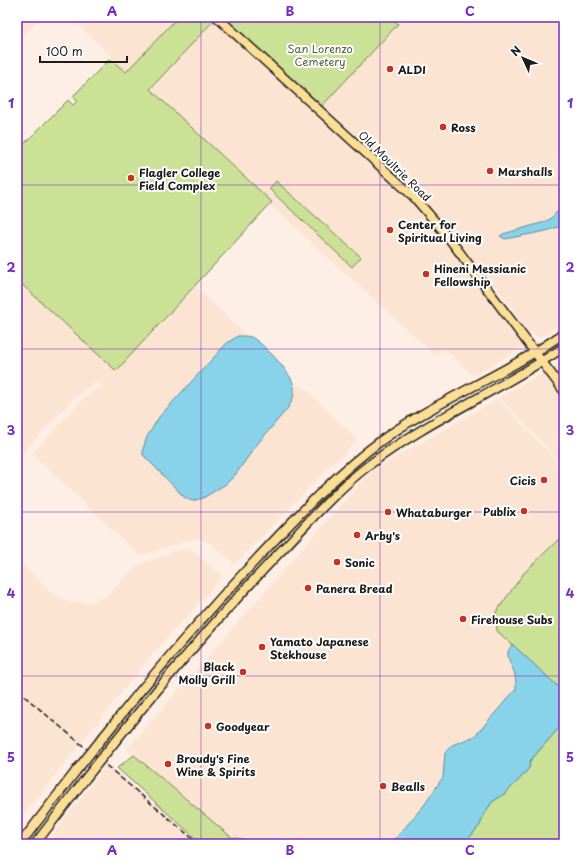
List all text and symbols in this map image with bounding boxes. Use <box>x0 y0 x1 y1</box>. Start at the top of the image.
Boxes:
text: A <box>107 1 117 20</box>
text: B <box>286 1 295 20</box>
text: C <box>465 1 475 20</box>
scale bar <box>40 38 127 64</box>
north arrow <box>503 38 543 78</box>
park label: San Lorenzo Cemetery <box>287 40 353 70</box>
text: N <box>506 41 525 60</box>
text: 100 m <box>46 42 83 60</box>
place label: ALDI <box>397 61 426 78</box>
marker: ALDI <box>385 64 395 74</box>
text: 1 <box>8 93 14 112</box>
text: 1 <box>567 93 573 112</box>
place label: Ross <box>451 119 476 136</box>
marker: Ross <box>438 122 448 132</box>
street label: Old Moultrie Road <box>355 127 435 205</box>
place label: Marshalls <box>498 163 552 180</box>
place label: Flagler College Field Complex <box>139 164 220 194</box>
marker: Marshalls <box>485 166 495 176</box>
marker: Flagler College Field Complex <box>126 173 136 183</box>
place label: Center for Spiritual Living <box>398 216 482 246</box>
marker: Center for Spiritual Living <box>385 225 395 235</box>
text: 2 <box>6 257 16 276</box>
text: 2 <box>565 257 575 276</box>
place label: Hineni Messianic Fellowship <box>434 260 526 290</box>
marker: Hineni Messianic Fellowship <box>421 269 431 279</box>
text: 3 <box>7 420 16 439</box>
text: 3 <box>566 420 575 439</box>
place label: Cicis <box>510 472 537 489</box>
marker: Cicis <box>539 475 549 485</box>
place label: Publix <box>483 503 516 520</box>
place label: Whataburger <box>396 504 472 521</box>
marker: Publix <box>519 506 529 516</box>
marker: Whataburger <box>383 507 393 517</box>
place label: Arby's <box>364 527 400 544</box>
marker: Arby's <box>352 530 362 540</box>
place label: Sonic <box>345 554 375 571</box>
marker: Sonic <box>332 557 342 567</box>
place label: Panera Bread <box>316 580 393 597</box>
text: 4 <box>7 583 16 602</box>
marker: Panera Bread <box>303 583 313 593</box>
text: 4 <box>566 583 575 602</box>
place label: Firehouse Subs <box>471 611 553 628</box>
marker: Firehouse Subs <box>458 614 468 624</box>
place label: Yamato Japanese Stekhouse <box>270 633 369 663</box>
marker: Yamato Japanese Stekhouse <box>257 642 267 652</box>
place label: Black Molly Grill <box>178 658 236 688</box>
marker: Black Molly Grill <box>238 667 248 677</box>
place label: Goodyear <box>216 718 270 735</box>
marker: Goodyear <box>203 721 213 731</box>
text: 5 <box>7 747 15 766</box>
text: 5 <box>566 747 574 766</box>
place label: Broudy's Fine Wine & Spirits <box>176 750 256 780</box>
marker: Broudy's Fine Wine & Spirits <box>163 759 173 769</box>
place label: Bealls <box>391 778 425 795</box>
marker: Bealls <box>378 781 388 791</box>
text: A <box>107 840 117 859</box>
text: B <box>286 840 295 859</box>
text: C <box>465 840 475 859</box>

